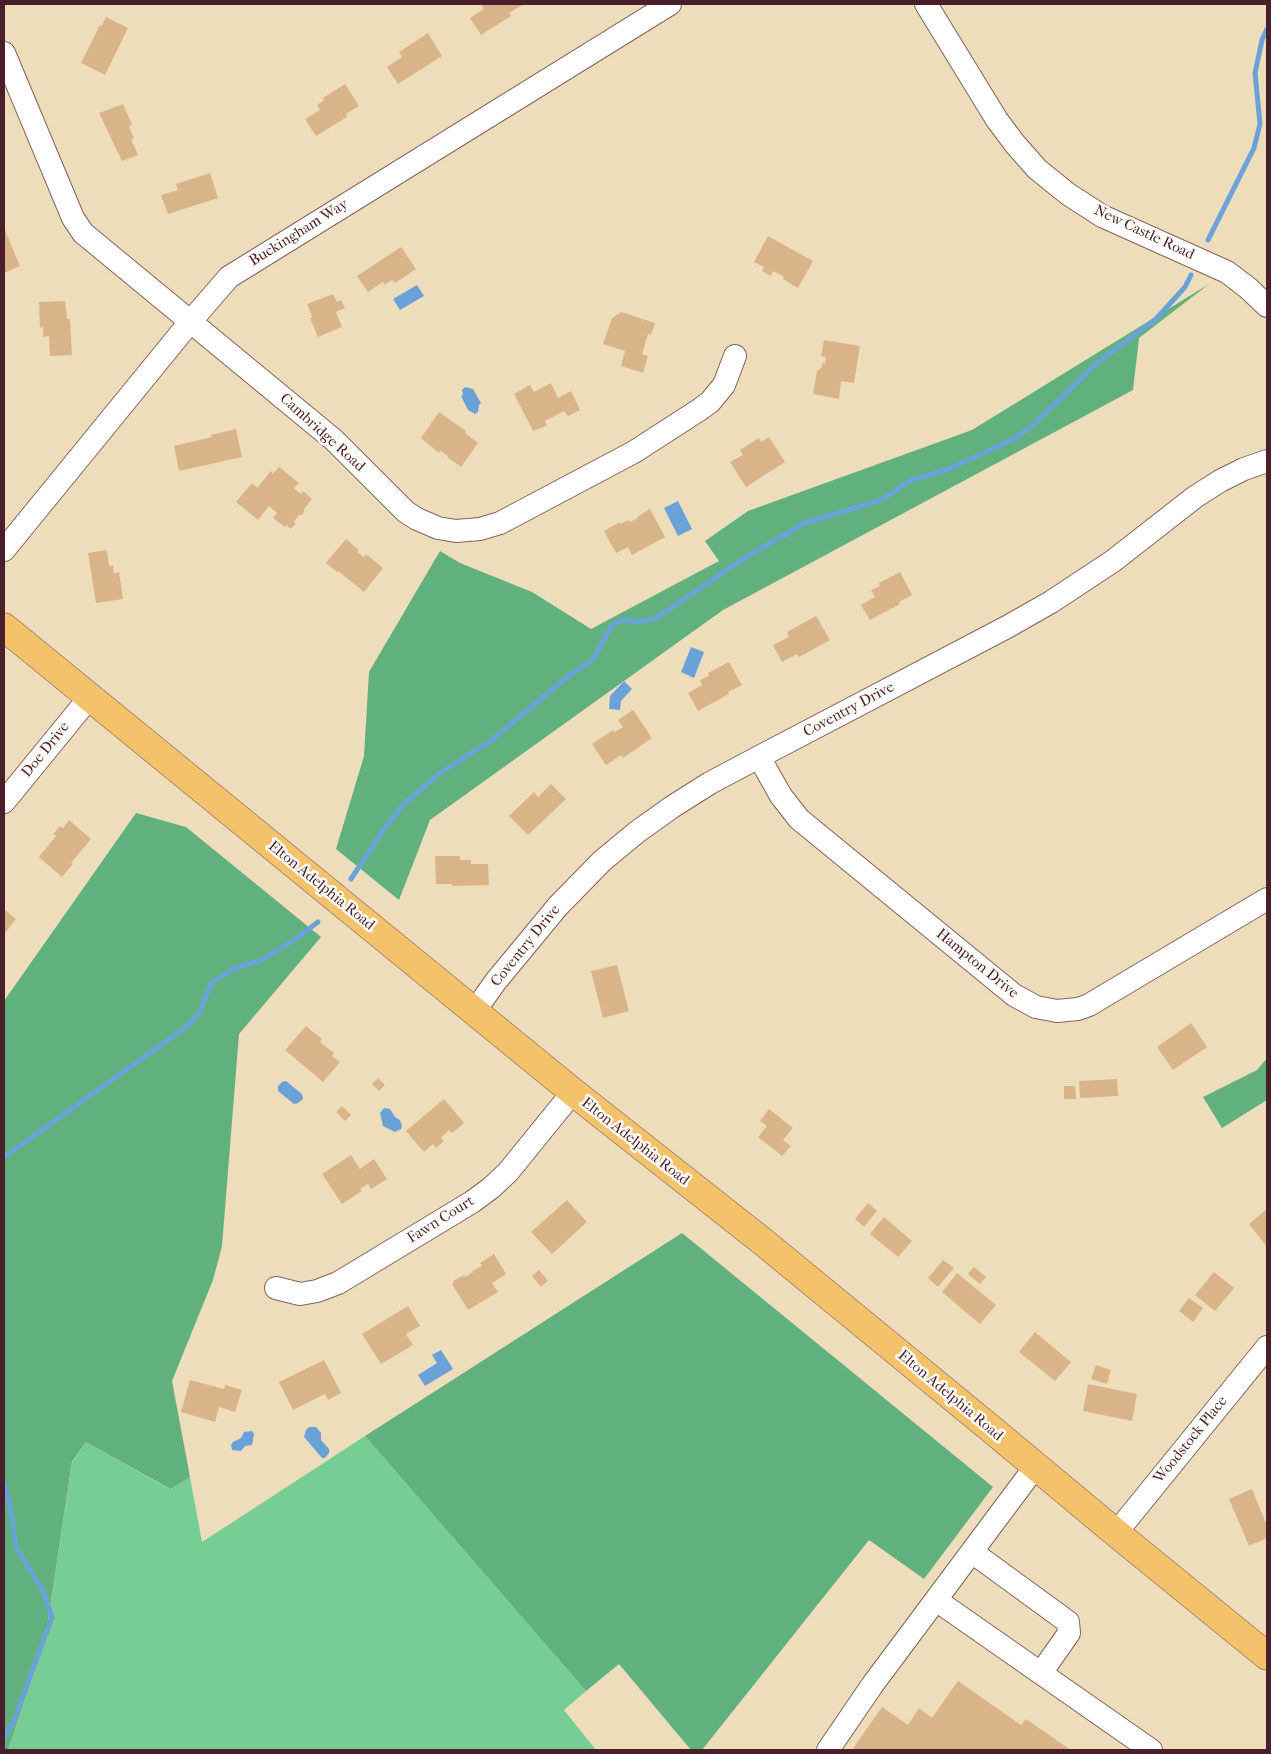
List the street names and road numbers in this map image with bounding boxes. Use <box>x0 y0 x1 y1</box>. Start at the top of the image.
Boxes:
street label: Buckingham Way <box>246 195 352 271</box>
street label: New Castle Road <box>1091 202 1197 264</box>
street label: Cambridge Road <box>276 390 368 476</box>
street label: Coventry Drive <box>801 679 897 741</box>
street label: Doe Drive <box>18 719 74 781</box>
street label: Elton Adelphia Road <box>264 838 378 934</box>
street label: Coventry Drive <box>487 901 565 991</box>
street label: Hampton Drive <box>932 925 1022 1003</box>
street label: Elton Adelphia Road <box>578 1094 692 1190</box>
street label: Fawn Court <box>404 1192 478 1248</box>
street label: Elton Adelphia Road <box>894 1347 1006 1445</box>
street label: Woodstock Place <box>1150 1393 1232 1487</box>

